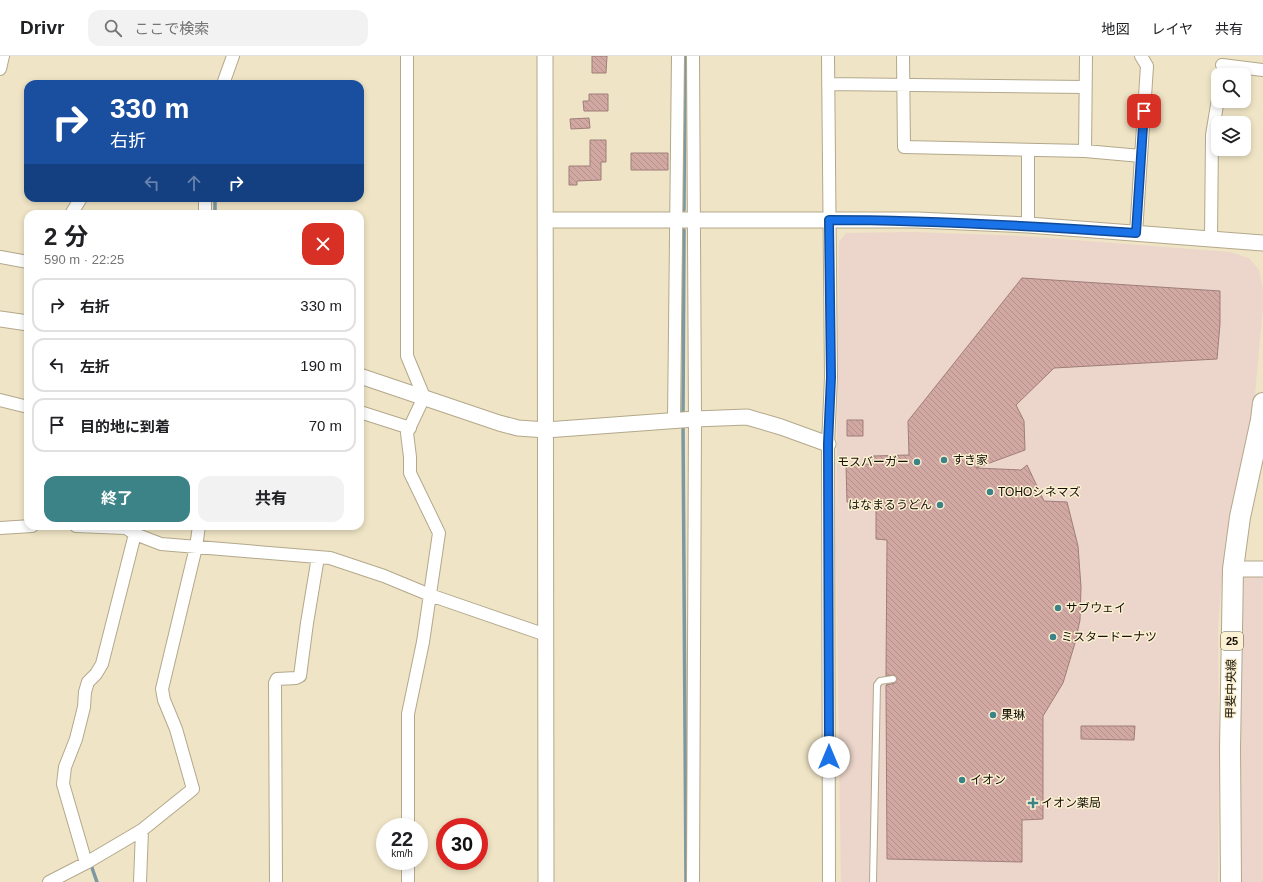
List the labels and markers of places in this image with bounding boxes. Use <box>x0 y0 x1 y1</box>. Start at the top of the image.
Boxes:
pin <box>1127 94 1161 128</box>
place label: すき家 <box>952 453 988 467</box>
place label: モスバーガー <box>837 455 909 469</box>
marker: すき家 <box>939 455 949 465</box>
marker: モスバーガー <box>912 457 922 467</box>
place label: TOHOシネマズ <box>998 485 1080 499</box>
marker: TOHOシネマズ <box>985 487 995 497</box>
place label: はなまるうどん <box>848 498 932 512</box>
marker: はなまるうどん <box>935 500 945 510</box>
place label: サブウェイ <box>1066 601 1126 615</box>
marker: サブウェイ <box>1053 603 1063 613</box>
place label: ミスタードーナツ <box>1061 630 1157 644</box>
marker: ミスタードーナツ <box>1048 632 1058 642</box>
place label: 果琳 <box>1001 708 1025 722</box>
marker: 果琳 <box>988 710 998 720</box>
place label: イオン <box>970 773 1006 787</box>
marker: イオン <box>957 775 967 785</box>
place label: イオン薬局 <box>1041 796 1101 810</box>
marker: イオン薬局 <box>1028 798 1038 808</box>

